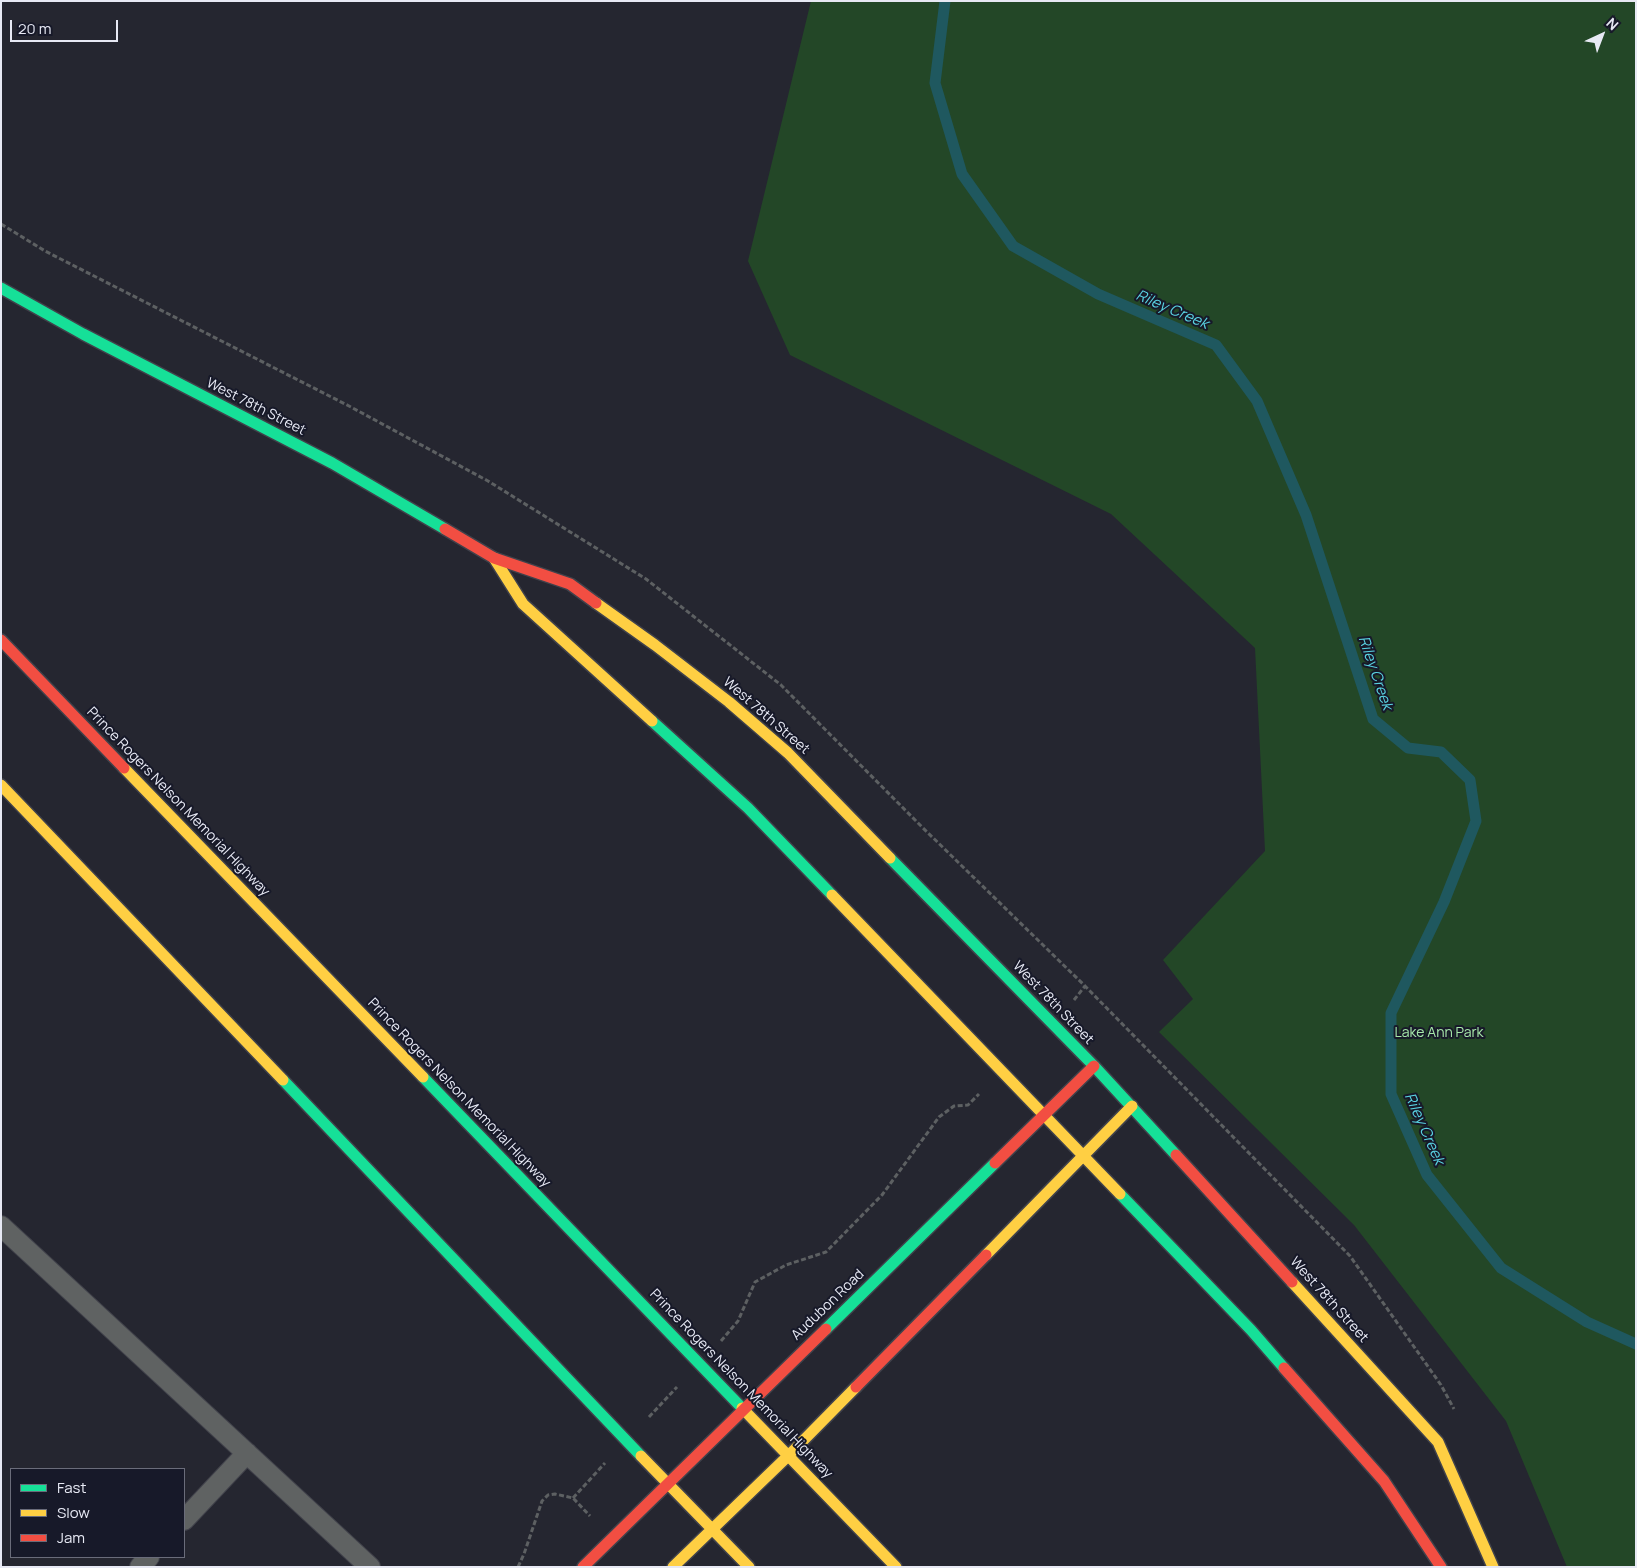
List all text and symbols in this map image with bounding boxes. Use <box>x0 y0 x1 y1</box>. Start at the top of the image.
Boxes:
scale bar <box>12 10 120 42</box>
north arrow <box>1577 10 1627 60</box>
text: N <box>1602 13 1623 34</box>
text: 20 m <box>18 18 51 39</box>
water label: Riley Creek <box>1133 287 1211 333</box>
street label: West 78th Street <box>204 375 308 439</box>
water label: Riley Creek <box>1354 634 1396 712</box>
street label: West 78th Street <box>719 674 813 758</box>
street label: Prince Rogers Nelson Memorial Highway <box>83 704 273 900</box>
street label: West 78th Street <box>1009 958 1097 1048</box>
street label: Prince Rogers Nelson Memorial Highway <box>364 995 554 1191</box>
park label: Lake Ann Park <box>1395 1025 1483 1041</box>
water label: Riley Creek <box>1400 1090 1448 1168</box>
street label: West 78th Street <box>1286 1254 1372 1346</box>
street label: Audubon Road <box>788 1266 868 1344</box>
street label: Prince Rogers Nelson Memorial Highway <box>646 1286 836 1482</box>
legend <box>10 1468 185 1558</box>
text: Fast <box>57 1477 86 1498</box>
text: Slow <box>57 1502 90 1523</box>
text: Jam <box>57 1527 85 1548</box>

